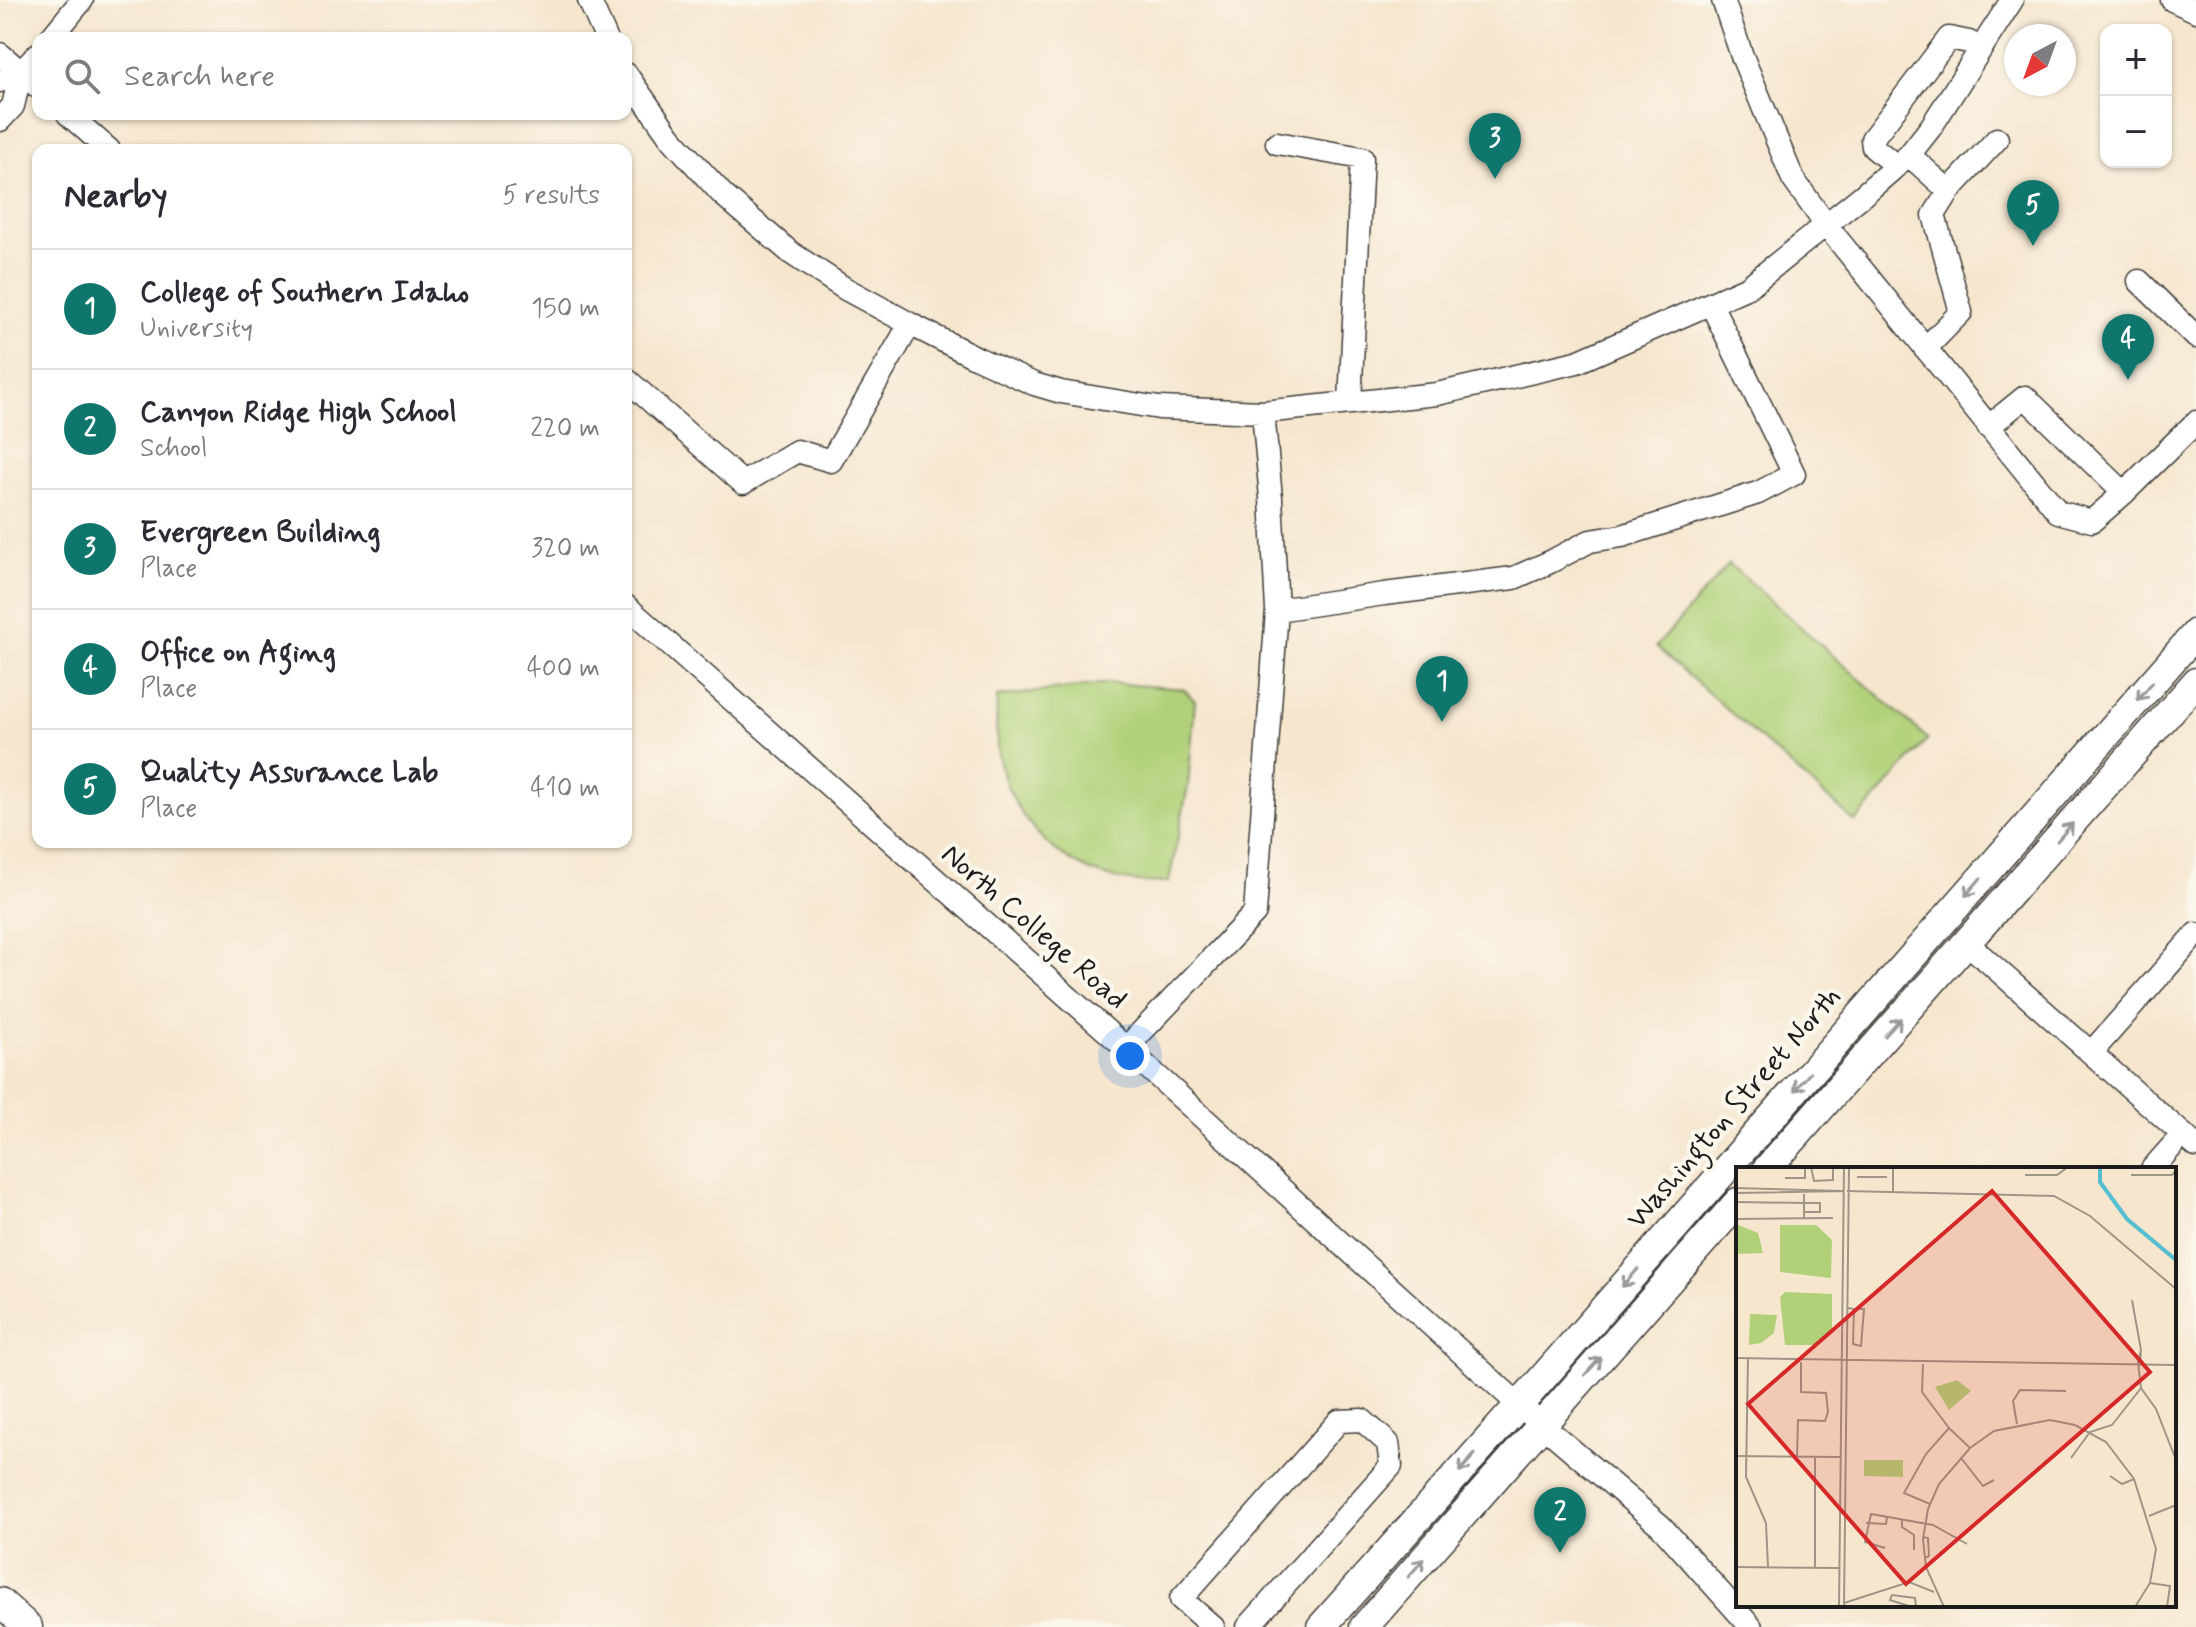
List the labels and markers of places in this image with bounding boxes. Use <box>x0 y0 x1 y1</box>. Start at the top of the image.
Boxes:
pin: 3 <box>1469 113 1521 179</box>
pin: 5 <box>2007 180 2059 246</box>
pin: 4 <box>2102 314 2154 380</box>
pin: 1 <box>1416 656 1468 722</box>
pin: 2 <box>1534 1487 1586 1553</box>

